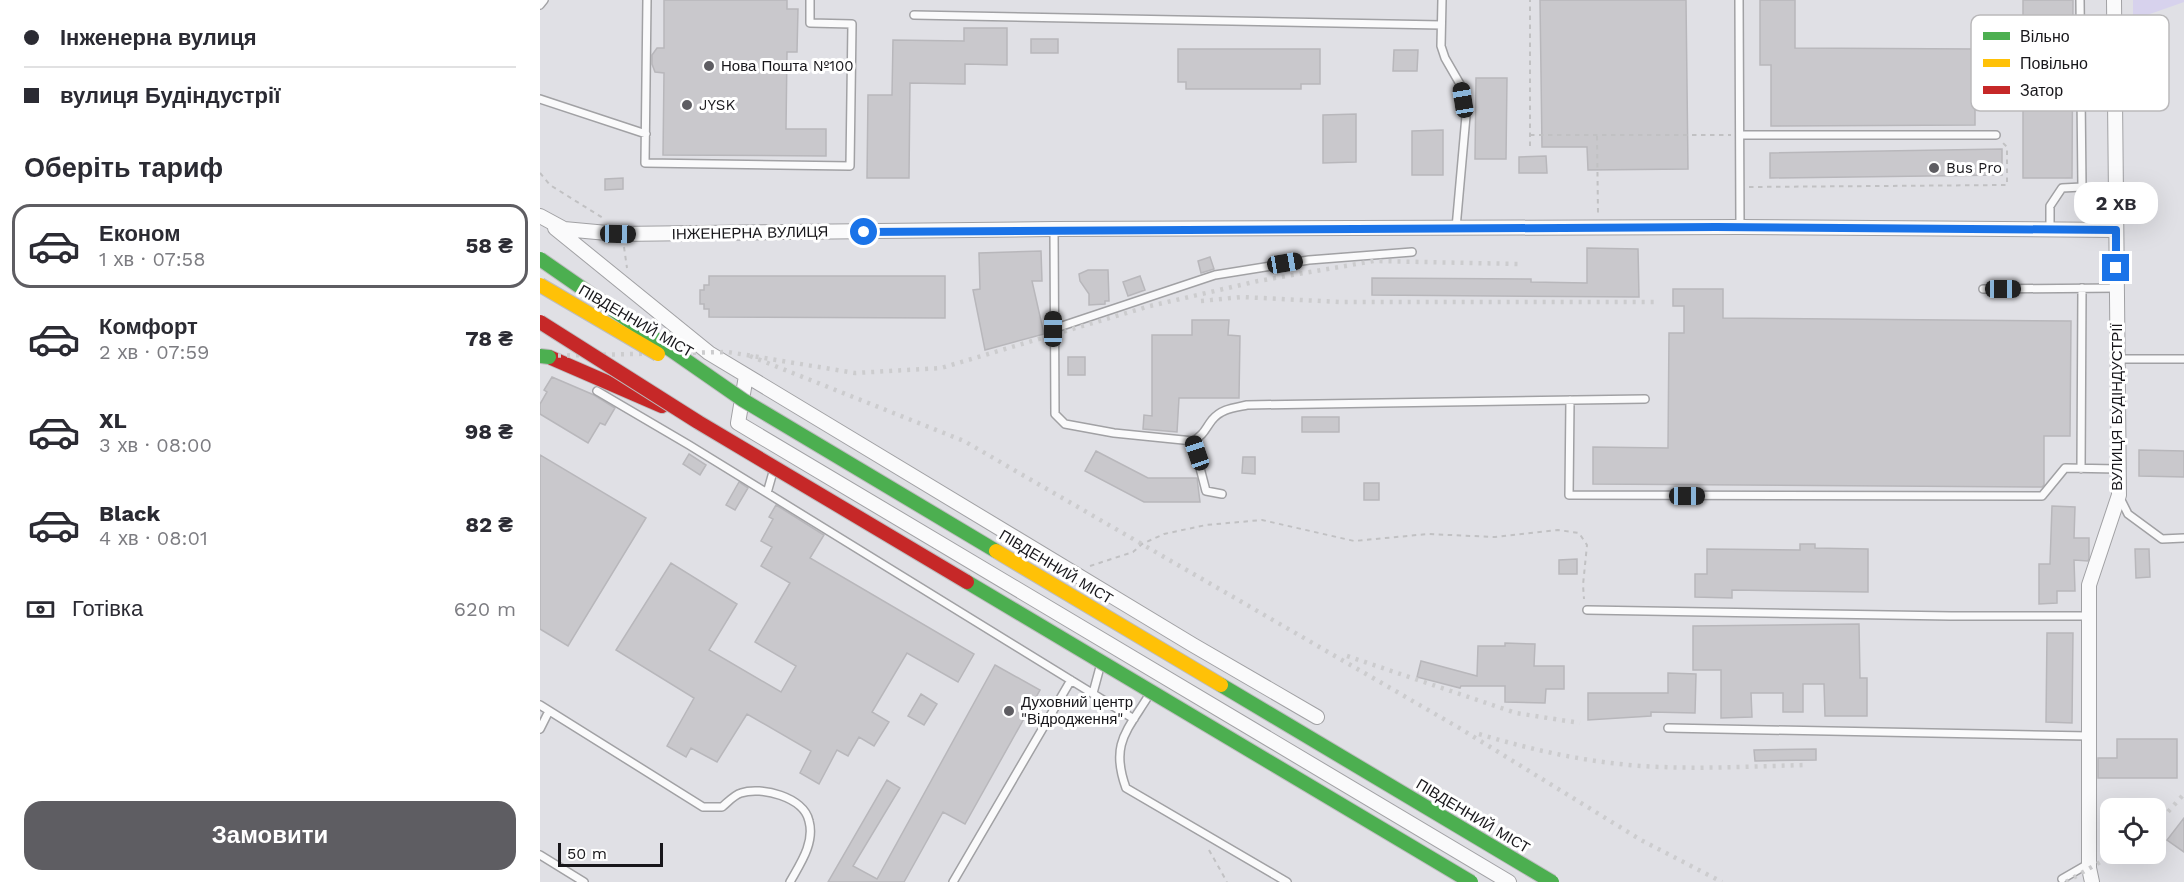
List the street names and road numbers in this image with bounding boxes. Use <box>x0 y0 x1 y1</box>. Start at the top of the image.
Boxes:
street label: ІНЖЕНЕРНА ВУЛИЦЯ <box>671 223 829 243</box>
street label: ПІВДЕННИЙ МІСТ <box>576 281 696 361</box>
street label: ВУЛИЦЯ БУДІНДУСТРІЇ <box>2108 322 2126 491</box>
street label: ПІВДЕННИЙ МІСТ <box>996 526 1116 608</box>
street label: ПІВДЕННИЙ МІСТ <box>1413 775 1533 857</box>

